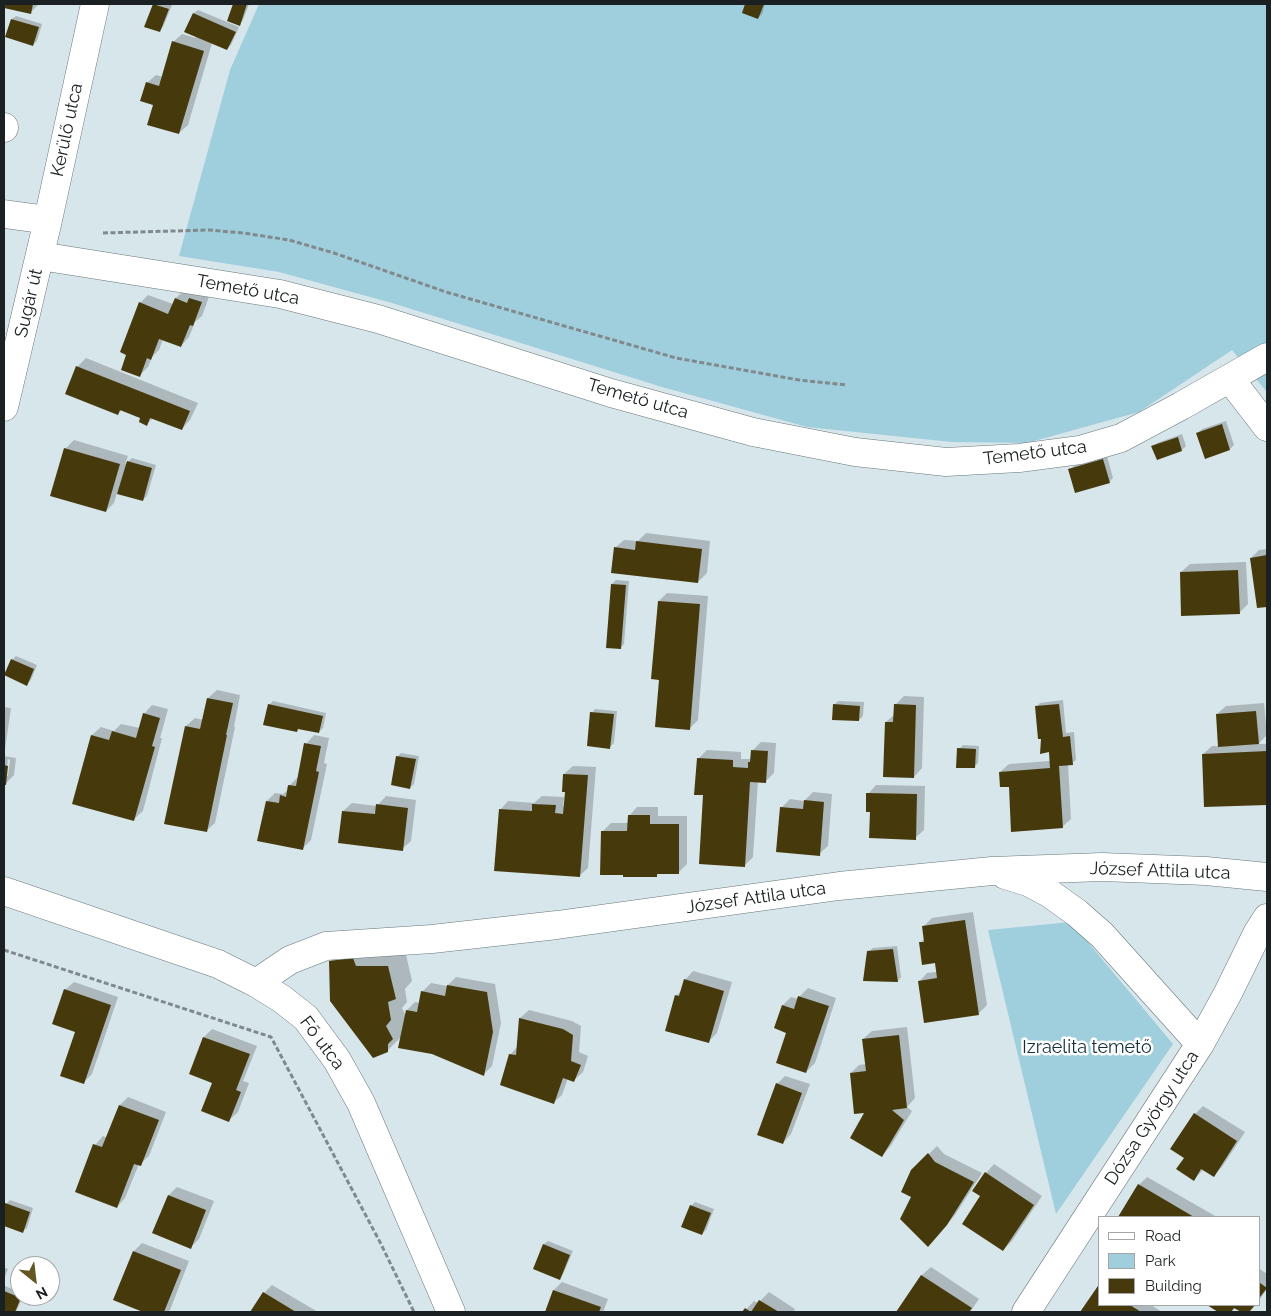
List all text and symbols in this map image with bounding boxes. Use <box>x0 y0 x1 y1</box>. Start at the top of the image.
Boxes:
street label: Kerülő utca <box>47 81 87 179</box>
street label: Sugár út <box>11 266 47 340</box>
street label: Temető utca <box>195 270 301 310</box>
street label: Temető utca <box>585 374 691 424</box>
street label: Temető utca <box>982 436 1088 470</box>
street label: József Attila utca <box>1089 858 1231 884</box>
street label: József Attila utca <box>685 878 827 918</box>
street label: Fő utca <box>295 1012 349 1074</box>
park label: Izraelita temető <box>1022 1037 1152 1059</box>
street label: Dózsa György utca <box>1100 1047 1204 1189</box>
legend <box>1098 1216 1261 1306</box>
text: Road <box>1145 1227 1181 1245</box>
text: Park <box>1145 1252 1176 1270</box>
north arrow <box>10 1256 60 1306</box>
text: Building <box>1145 1277 1202 1295</box>
text: N <box>33 1284 50 1303</box>

